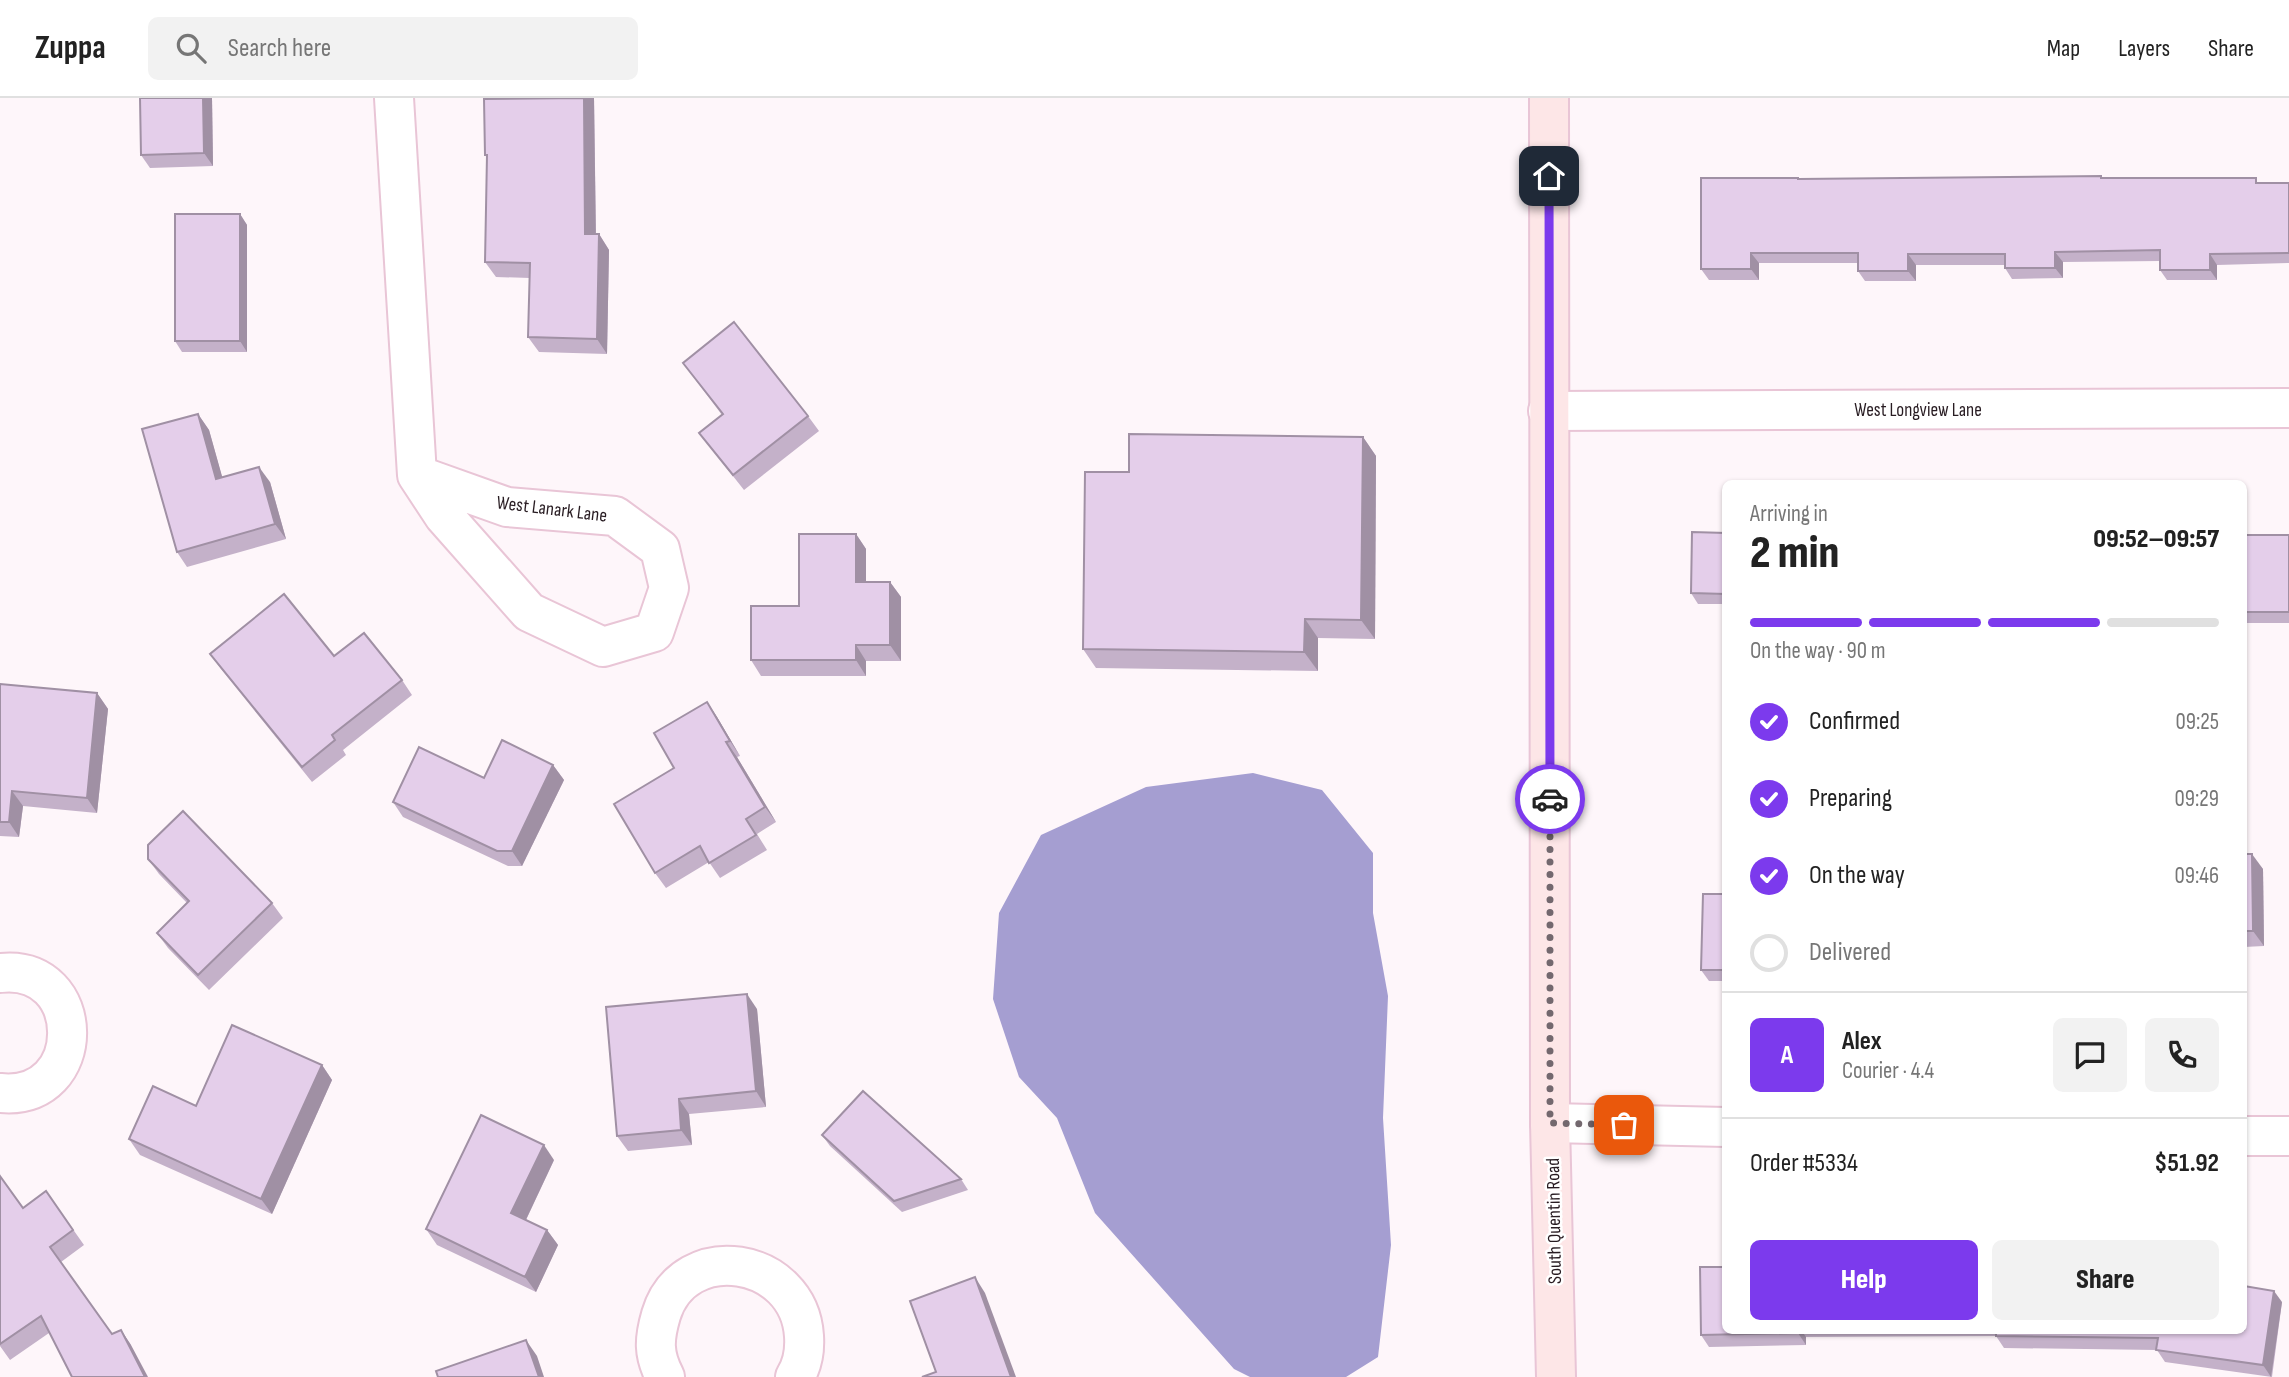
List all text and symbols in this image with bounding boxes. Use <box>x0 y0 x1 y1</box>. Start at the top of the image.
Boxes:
search box <box>148 17 638 80</box>
text: Zuppa <box>35 28 106 68</box>
icon: search <box>172 29 210 67</box>
text: Search here <box>228 33 331 64</box>
text: Map <box>2047 34 2080 63</box>
text: Layers <box>2118 34 2170 63</box>
text: Share <box>2208 34 2254 63</box>
pin <box>1519 146 1579 206</box>
icon: home <box>1530 157 1568 195</box>
street label: West Longview Lane <box>1854 399 1982 422</box>
street label: West Lanark Lane <box>495 491 608 528</box>
text: Arriving in <box>1750 500 1828 528</box>
text: 09:52–09:57 <box>2093 524 2219 555</box>
text: 2 min <box>1750 526 1839 581</box>
text: On the way · 90 m <box>1750 637 1885 665</box>
icon: check <box>1750 703 1788 741</box>
text: Confirmed <box>1809 706 1900 737</box>
text: 09:25 <box>2176 708 2219 736</box>
courier <box>1515 764 1585 834</box>
icon: car <box>1531 780 1569 818</box>
icon: check <box>1750 780 1788 818</box>
text: Preparing <box>1809 783 1892 814</box>
text: 09:29 <box>2175 785 2219 813</box>
icon: check <box>1750 857 1788 895</box>
text: On the way <box>1809 860 1905 891</box>
text: 09:46 <box>2175 862 2219 890</box>
text: Delivered <box>1809 937 1891 968</box>
button: chat <box>2053 1018 2127 1092</box>
button: phone <box>2145 1018 2219 1092</box>
text: Alex <box>1842 1026 1882 1057</box>
text: A <box>1781 1040 1793 1071</box>
text: Courier · 4.4 <box>1842 1057 1934 1085</box>
pin <box>1594 1095 1654 1155</box>
icon: bag <box>1605 1106 1643 1144</box>
text: Order #5334 <box>1750 1148 1858 1179</box>
text: $51.92 <box>2154 1148 2219 1179</box>
street label: South Quentin Road <box>1542 1158 1567 1284</box>
button: Help <box>1750 1240 1978 1320</box>
button: Share <box>1992 1240 2219 1320</box>

